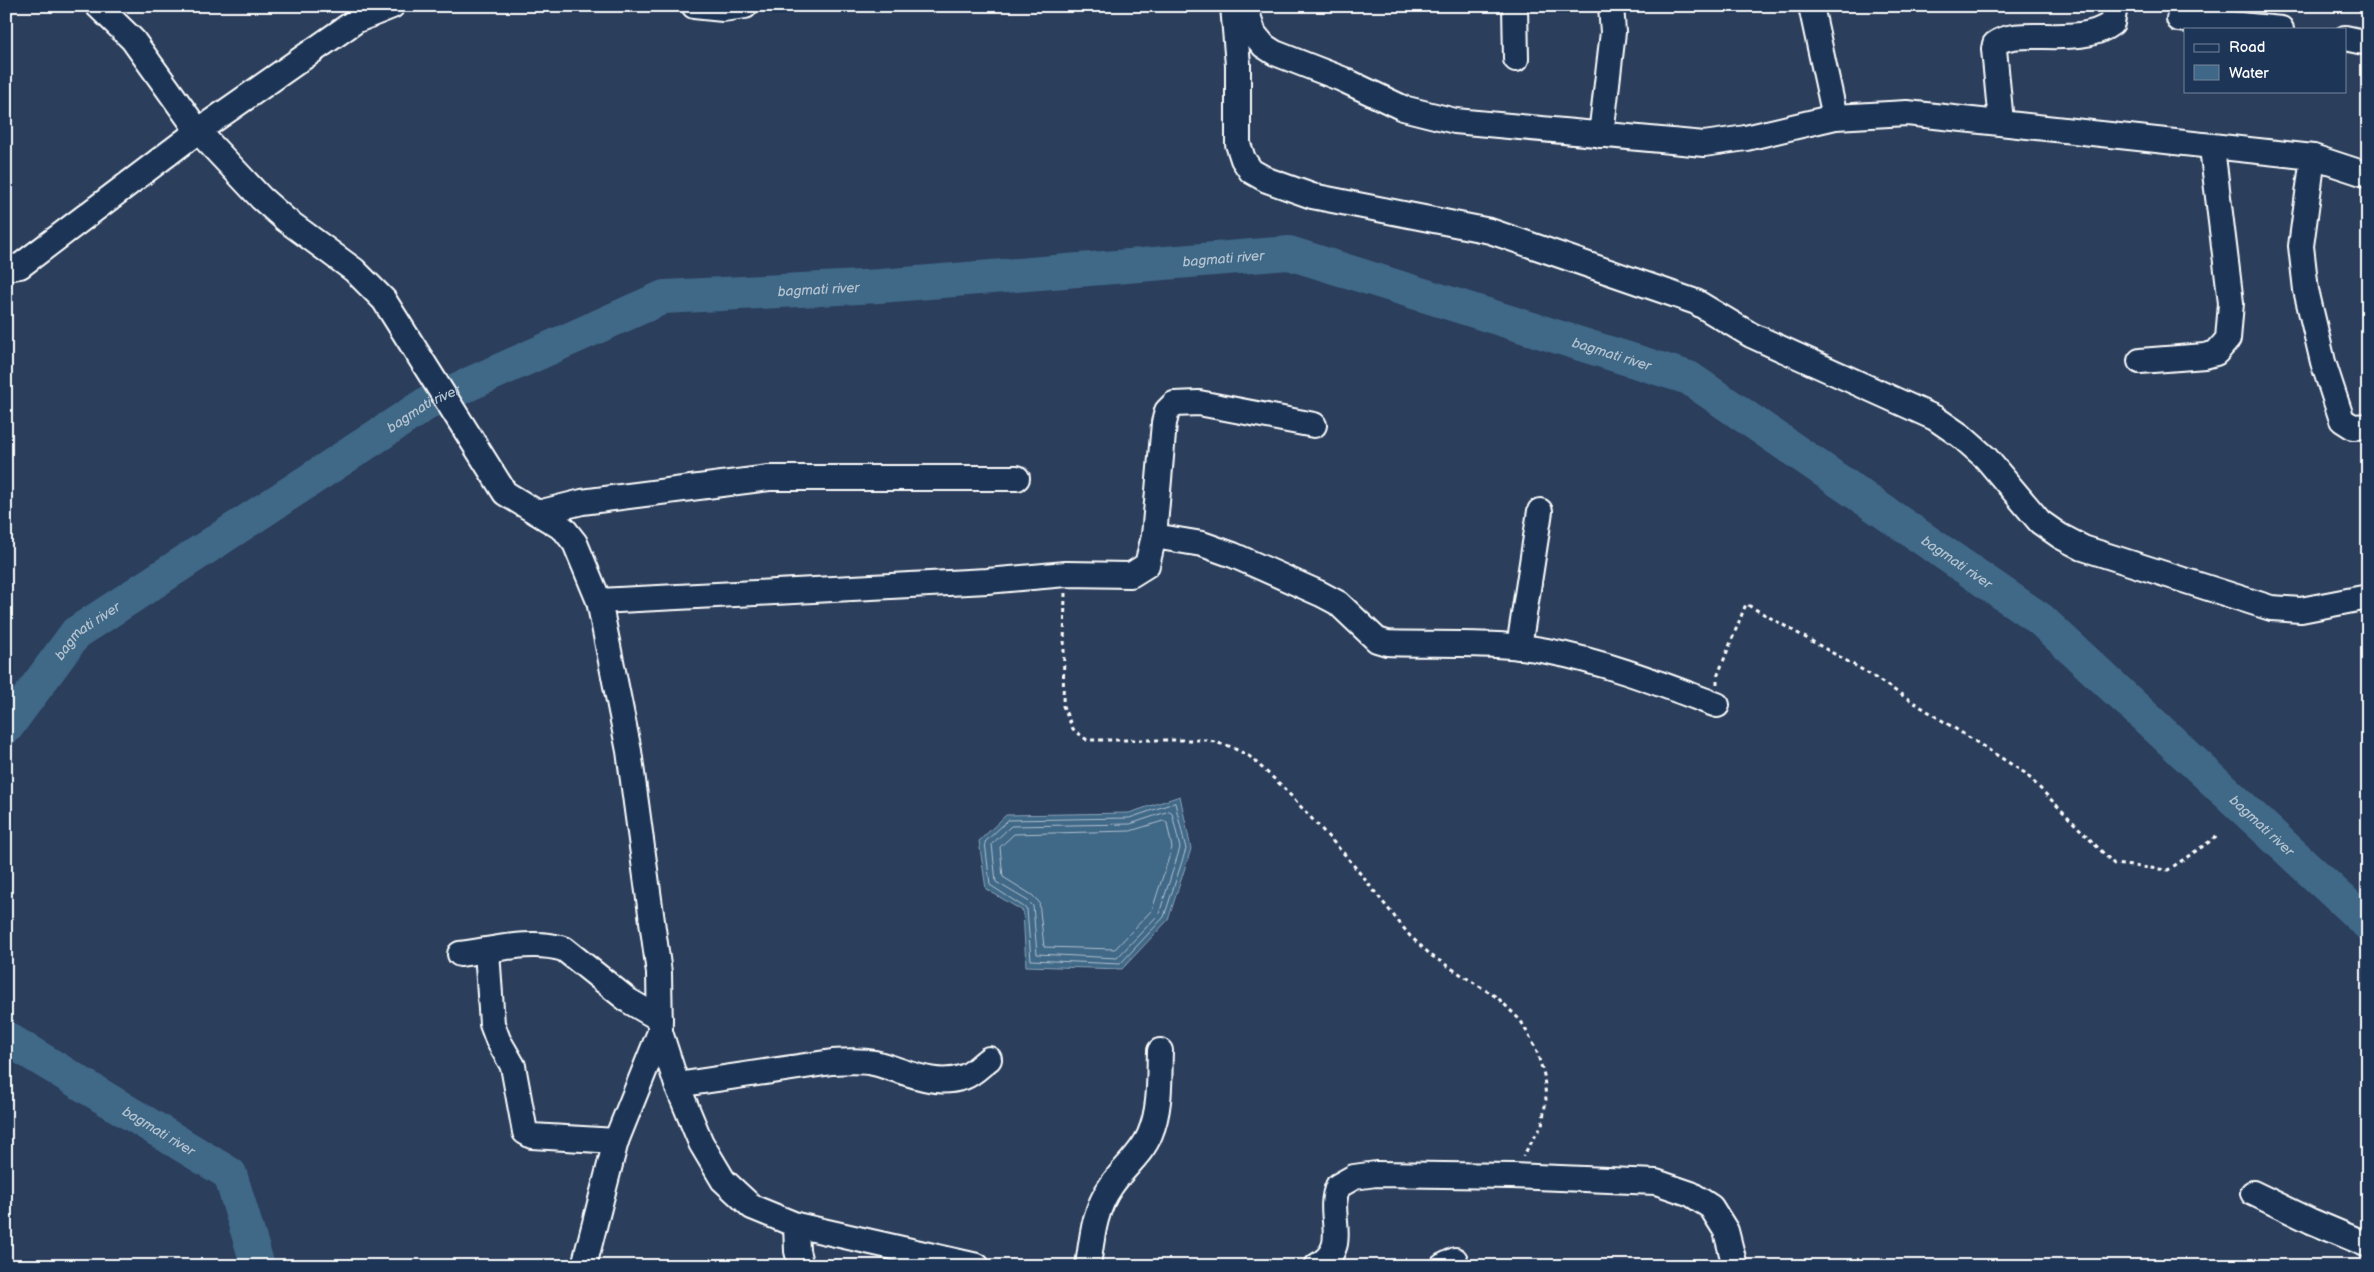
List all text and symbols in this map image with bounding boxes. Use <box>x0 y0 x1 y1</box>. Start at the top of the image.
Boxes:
legend <box>2184 28 2346 92</box>
text: Road <box>2229 38 2265 57</box>
text: Water <box>2229 64 2269 83</box>
water label: bagmati river <box>1182 247 1266 271</box>
water label: bagmati river <box>777 279 861 300</box>
water label: bagmati river <box>1570 334 1654 375</box>
water label: bagmati river <box>384 381 464 436</box>
water label: bagmati river <box>1918 532 1996 593</box>
water label: bagmati river <box>51 598 124 663</box>
water label: bagmati river <box>2226 792 2298 861</box>
water label: bagmati river <box>119 1103 199 1160</box>

